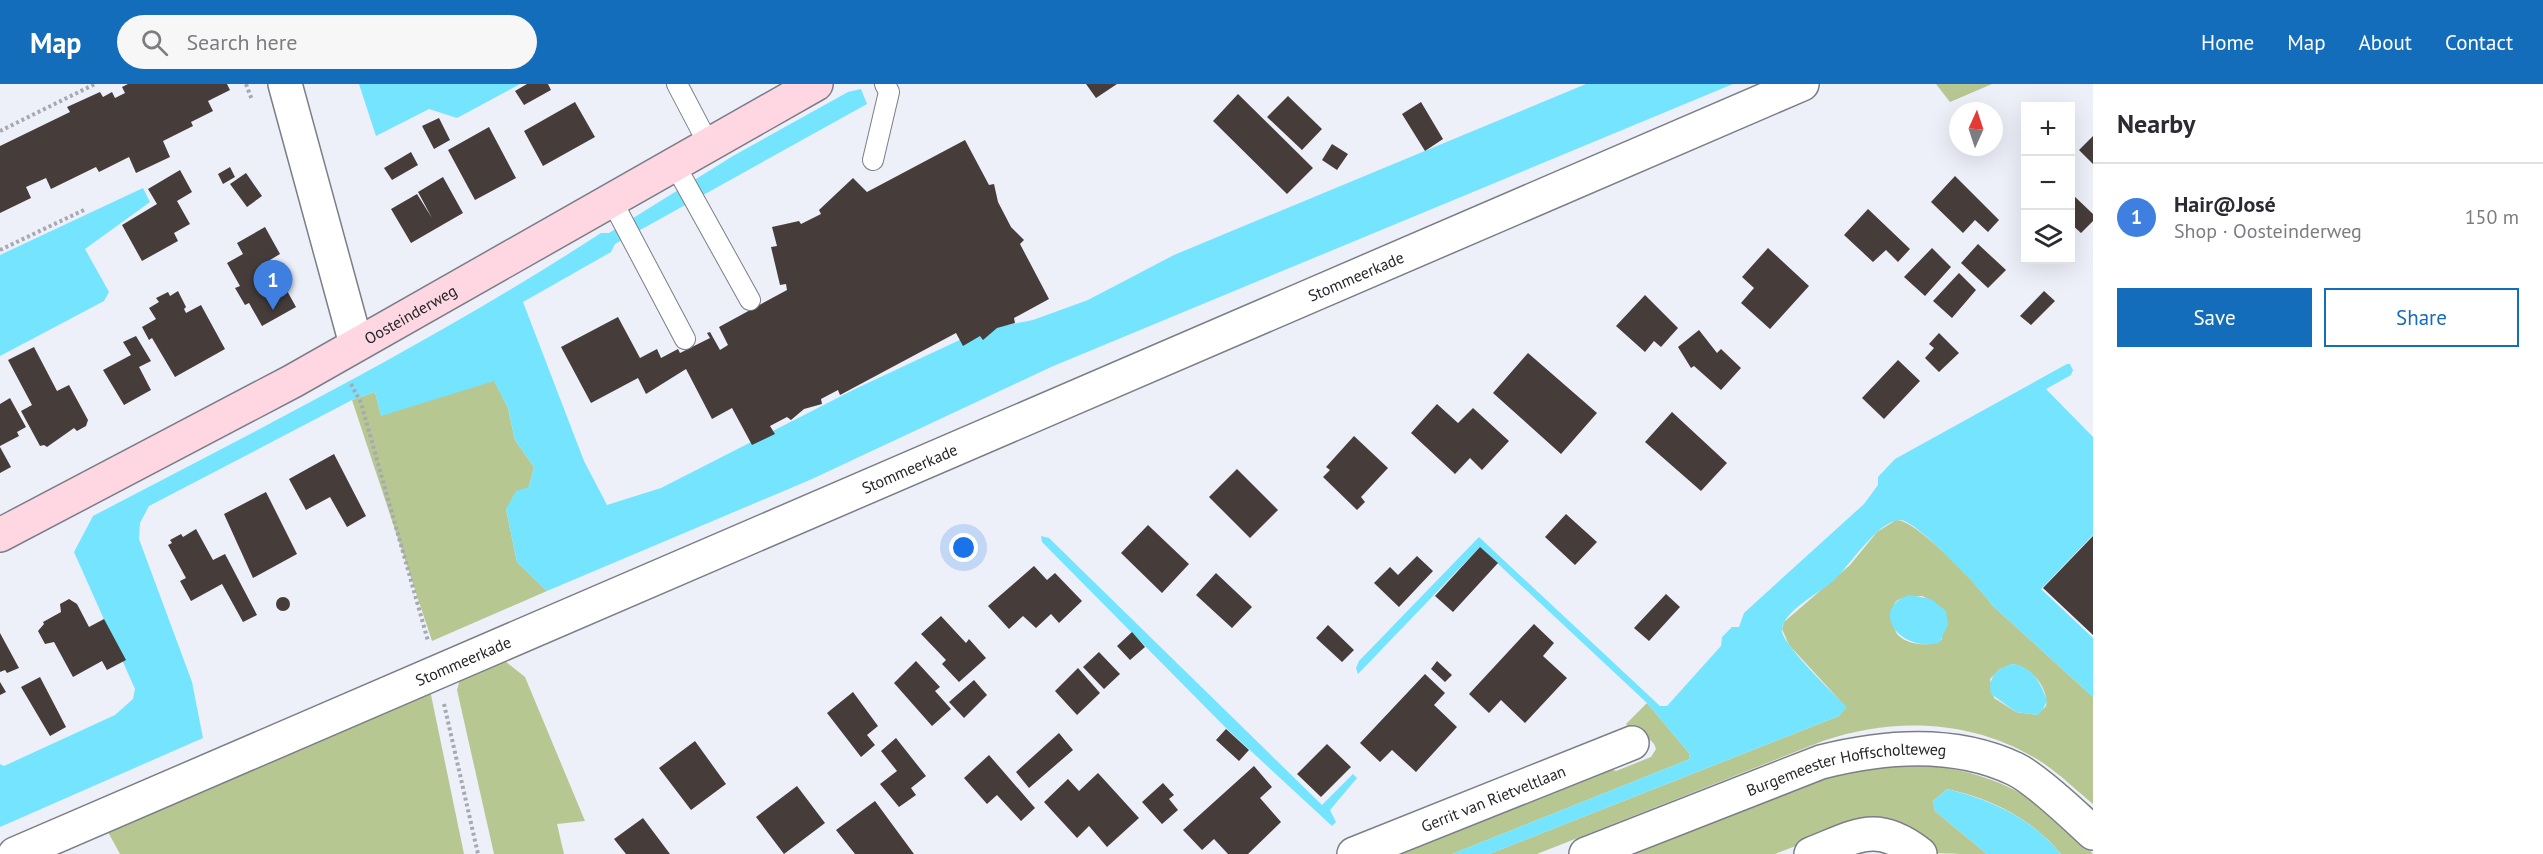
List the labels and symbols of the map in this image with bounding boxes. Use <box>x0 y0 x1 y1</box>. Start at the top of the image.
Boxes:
north arrow <box>1949 102 2003 156</box>
street label: Stommeerkade <box>1305 247 1407 306</box>
pin: 1 <box>254 260 292 310</box>
street label: Oosteinderweg <box>361 280 460 348</box>
street label: Stommeerkade <box>859 439 960 498</box>
your location <box>949 533 978 562</box>
street label: Stommeerkade <box>412 631 514 690</box>
street label: Burgemeester Hoffscholteweg <box>1744 739 1947 800</box>
street label: Gerrit van Rietveltlaan <box>1418 761 1568 836</box>

